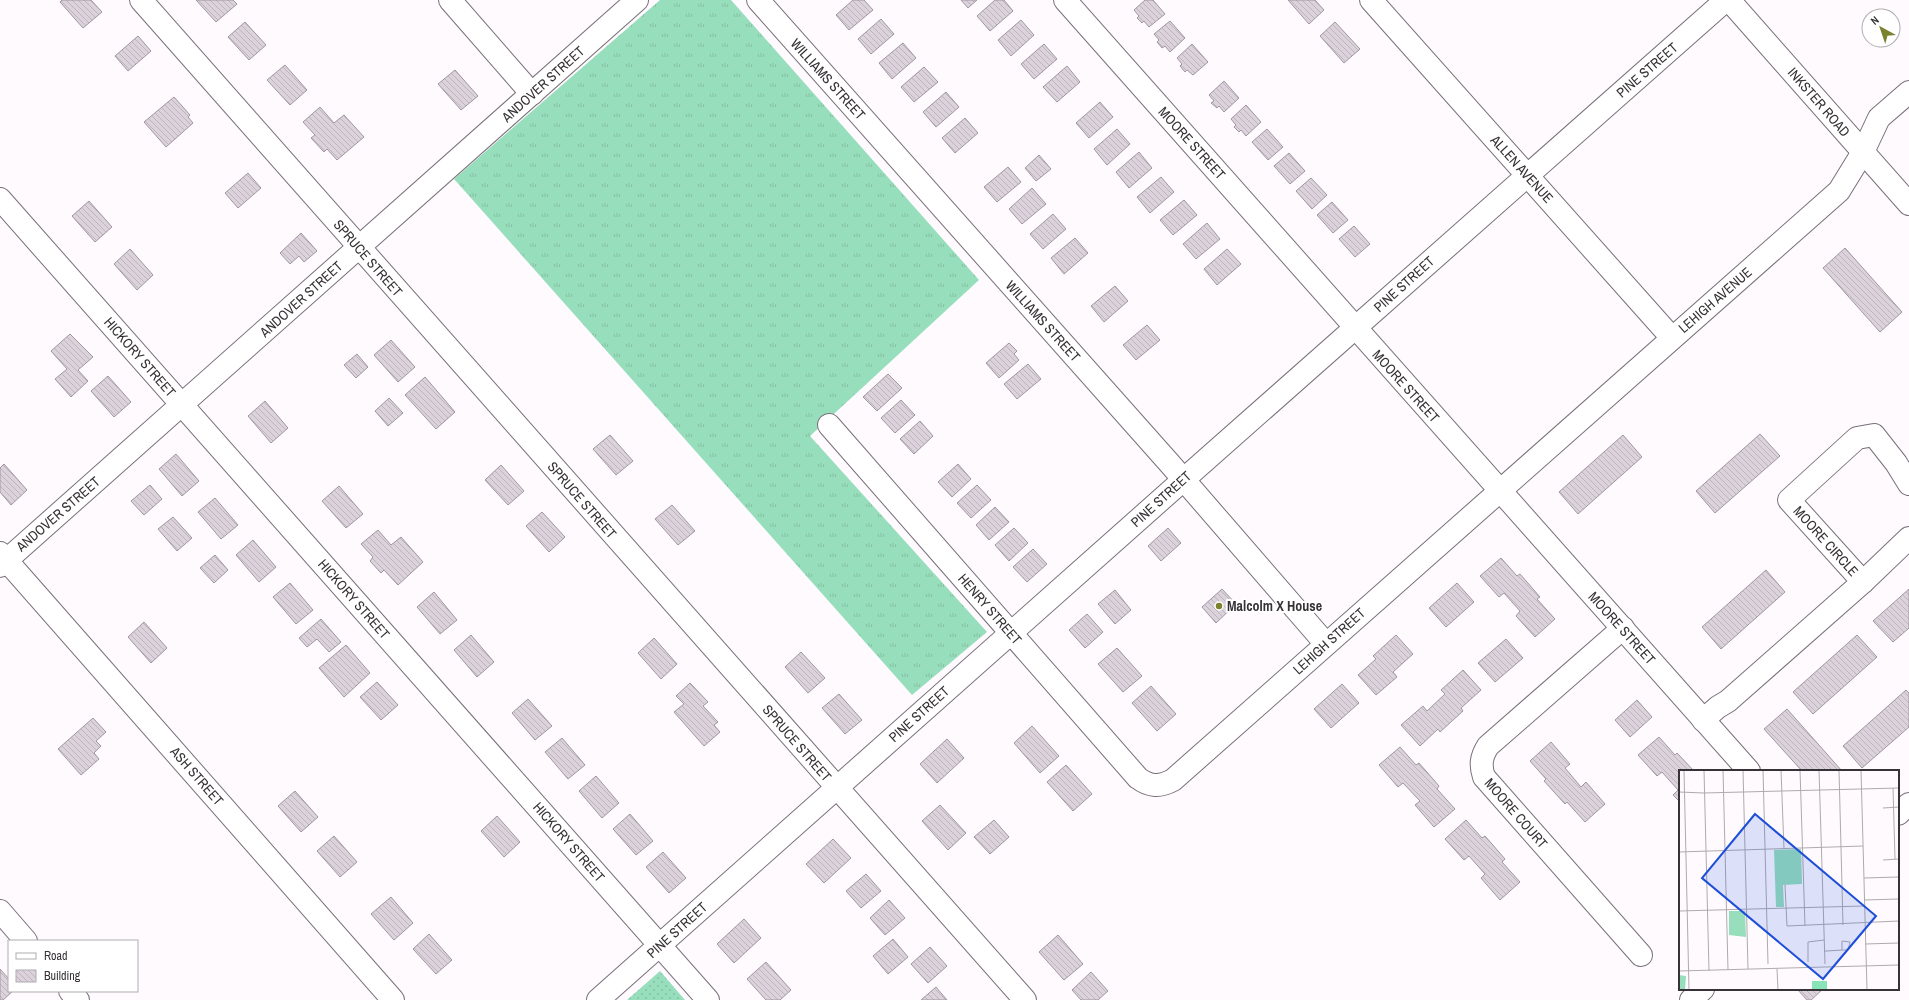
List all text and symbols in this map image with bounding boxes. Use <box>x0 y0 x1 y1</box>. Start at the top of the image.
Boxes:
north arrow <box>1861 8 1901 48</box>
text: N <box>1868 13 1882 28</box>
street label: WILLIAMS STREET <box>787 35 869 123</box>
street label: PINE STREET <box>1613 39 1681 101</box>
street label: ANDOVER STREET <box>497 42 588 127</box>
street label: INKSTER ROAD <box>1784 64 1854 140</box>
street label: MOORE STREET <box>1155 103 1229 183</box>
street label: ALLEN AVENUE <box>1486 131 1557 207</box>
street label: SPRUCE STREET <box>330 216 406 300</box>
street label: PINE STREET <box>1370 252 1438 316</box>
street label: ANDOVER STREET <box>255 257 346 342</box>
street label: LEHIGH AVENUE <box>1675 263 1755 337</box>
street label: WILLIAMS STREET <box>1002 277 1084 365</box>
street label: HICKORY STREET <box>100 313 180 401</box>
street label: MOORE STREET <box>1369 346 1443 426</box>
street label: SPRUCE STREET <box>544 458 620 542</box>
street label: PINE STREET <box>1127 467 1195 531</box>
street label: ANDOVER STREET <box>12 473 104 556</box>
street label: MOORE CIRCLE <box>1790 502 1862 580</box>
street label: HICKORY STREET <box>314 555 394 643</box>
street label: HENRY STREET <box>954 570 1026 648</box>
street label: MOORE STREET <box>1585 588 1659 668</box>
place label: Malcolm X House <box>1227 597 1322 615</box>
marker: Malcolm X House <box>1214 601 1224 611</box>
street label: LEHIGH STREET <box>1289 604 1369 678</box>
street label: PINE STREET <box>885 682 953 746</box>
street label: SPRUCE STREET <box>759 701 835 785</box>
street label: ASH STREET <box>166 742 227 809</box>
inset map <box>1679 770 1899 990</box>
street label: MOORE COURT <box>1481 774 1551 852</box>
street label: HICKORY STREET <box>529 798 609 886</box>
street label: PINE STREET <box>643 898 711 962</box>
legend <box>8 940 138 992</box>
text: Road <box>44 948 68 964</box>
text: Building <box>44 968 81 984</box>

